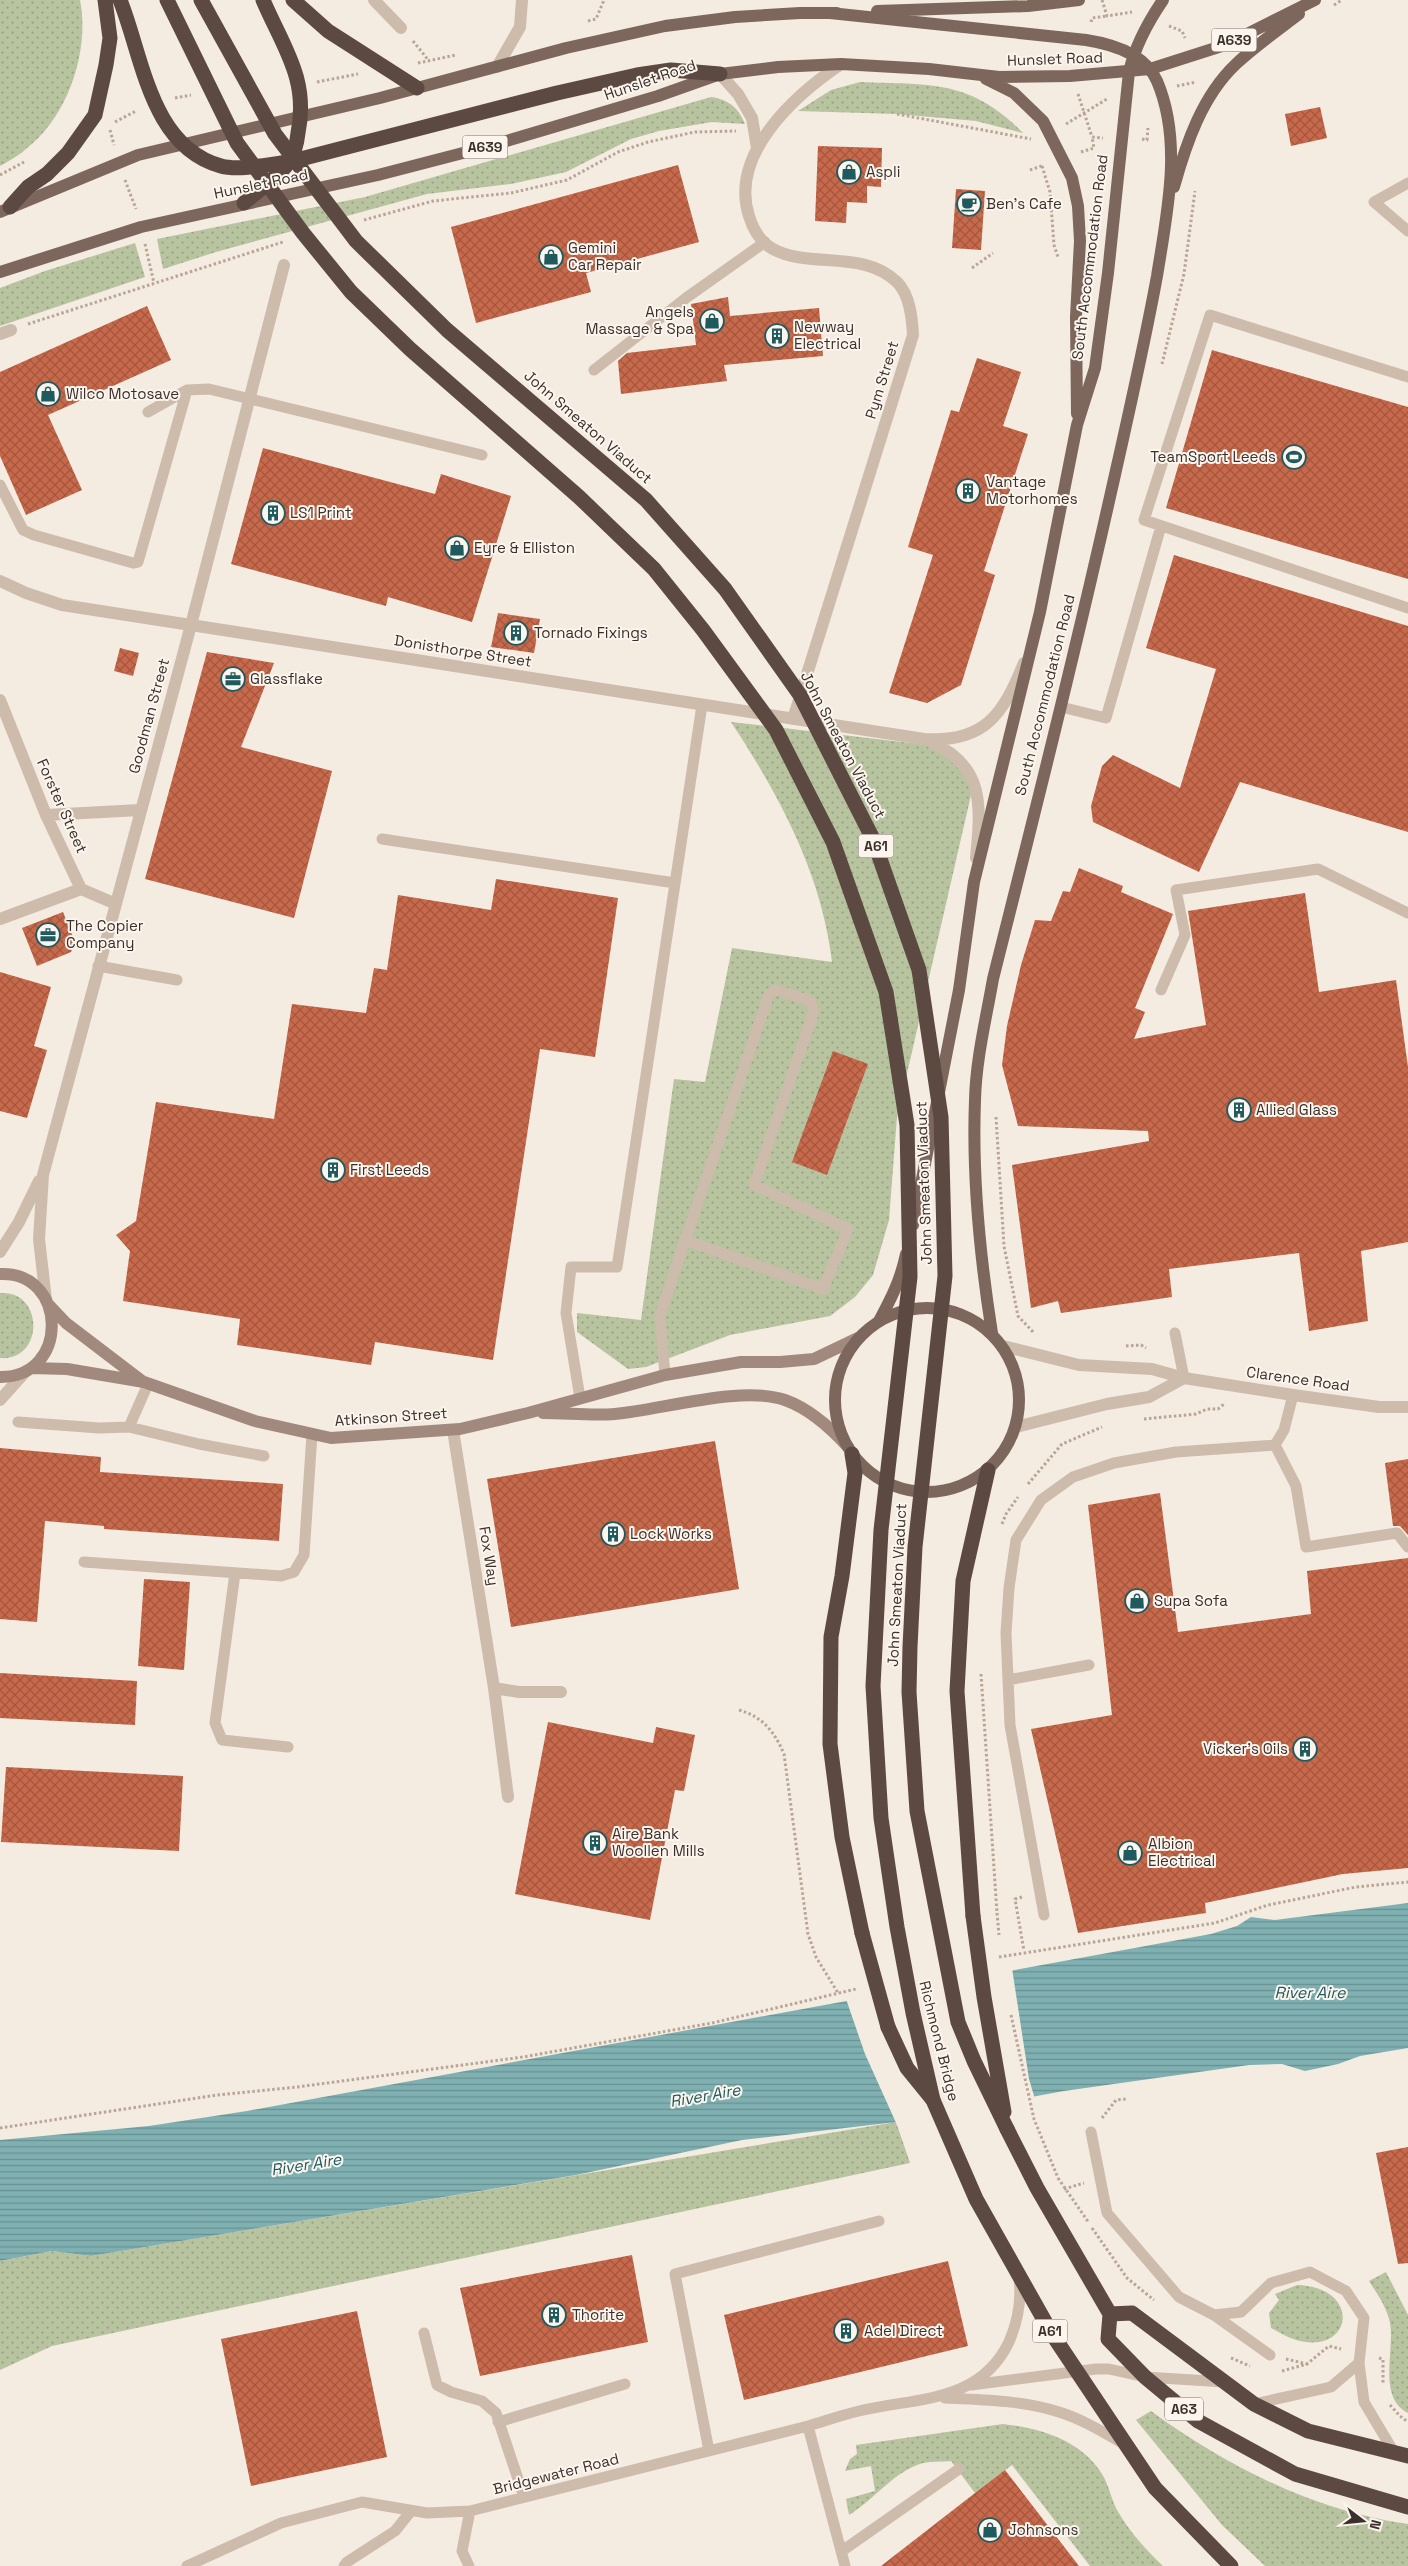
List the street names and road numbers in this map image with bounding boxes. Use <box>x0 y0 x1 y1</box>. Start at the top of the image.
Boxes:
road number: A639 <box>1212 28 1256 52</box>
street label: Hunslet Road <box>1007 47 1103 70</box>
street label: Hunslet Road <box>601 55 698 104</box>
road number: A639 <box>462 136 508 158</box>
street label: South Accommodation Road <box>1067 153 1112 361</box>
street label: Hunslet Road <box>212 164 310 203</box>
street label: Pym Street <box>861 338 902 421</box>
street label: John Smeaton Viaduct <box>520 366 656 488</box>
street label: South Accommodation Road <box>1010 592 1079 797</box>
street label: Donisthorpe Street <box>393 630 533 671</box>
street label: Goodman Street <box>124 656 173 776</box>
street label: John Smeaton Viaduct <box>797 668 890 822</box>
street label: Forster Street <box>33 756 92 856</box>
road number: A61 <box>858 834 894 858</box>
street label: John Smeaton Viaduct <box>911 1101 936 1265</box>
street label: Clarence Road <box>1245 1362 1351 1395</box>
street label: Atkinson Street <box>334 1403 448 1430</box>
street label: John Smeaton Viaduct <box>883 1503 910 1667</box>
street label: Fox Way <box>475 1525 504 1587</box>
street label: Richmond Bridge <box>915 1979 964 2103</box>
road number: A61 <box>1032 2320 1068 2342</box>
road number: A63 <box>1165 2398 1203 2420</box>
street label: Bridgewater Road <box>491 2449 621 2498</box>

